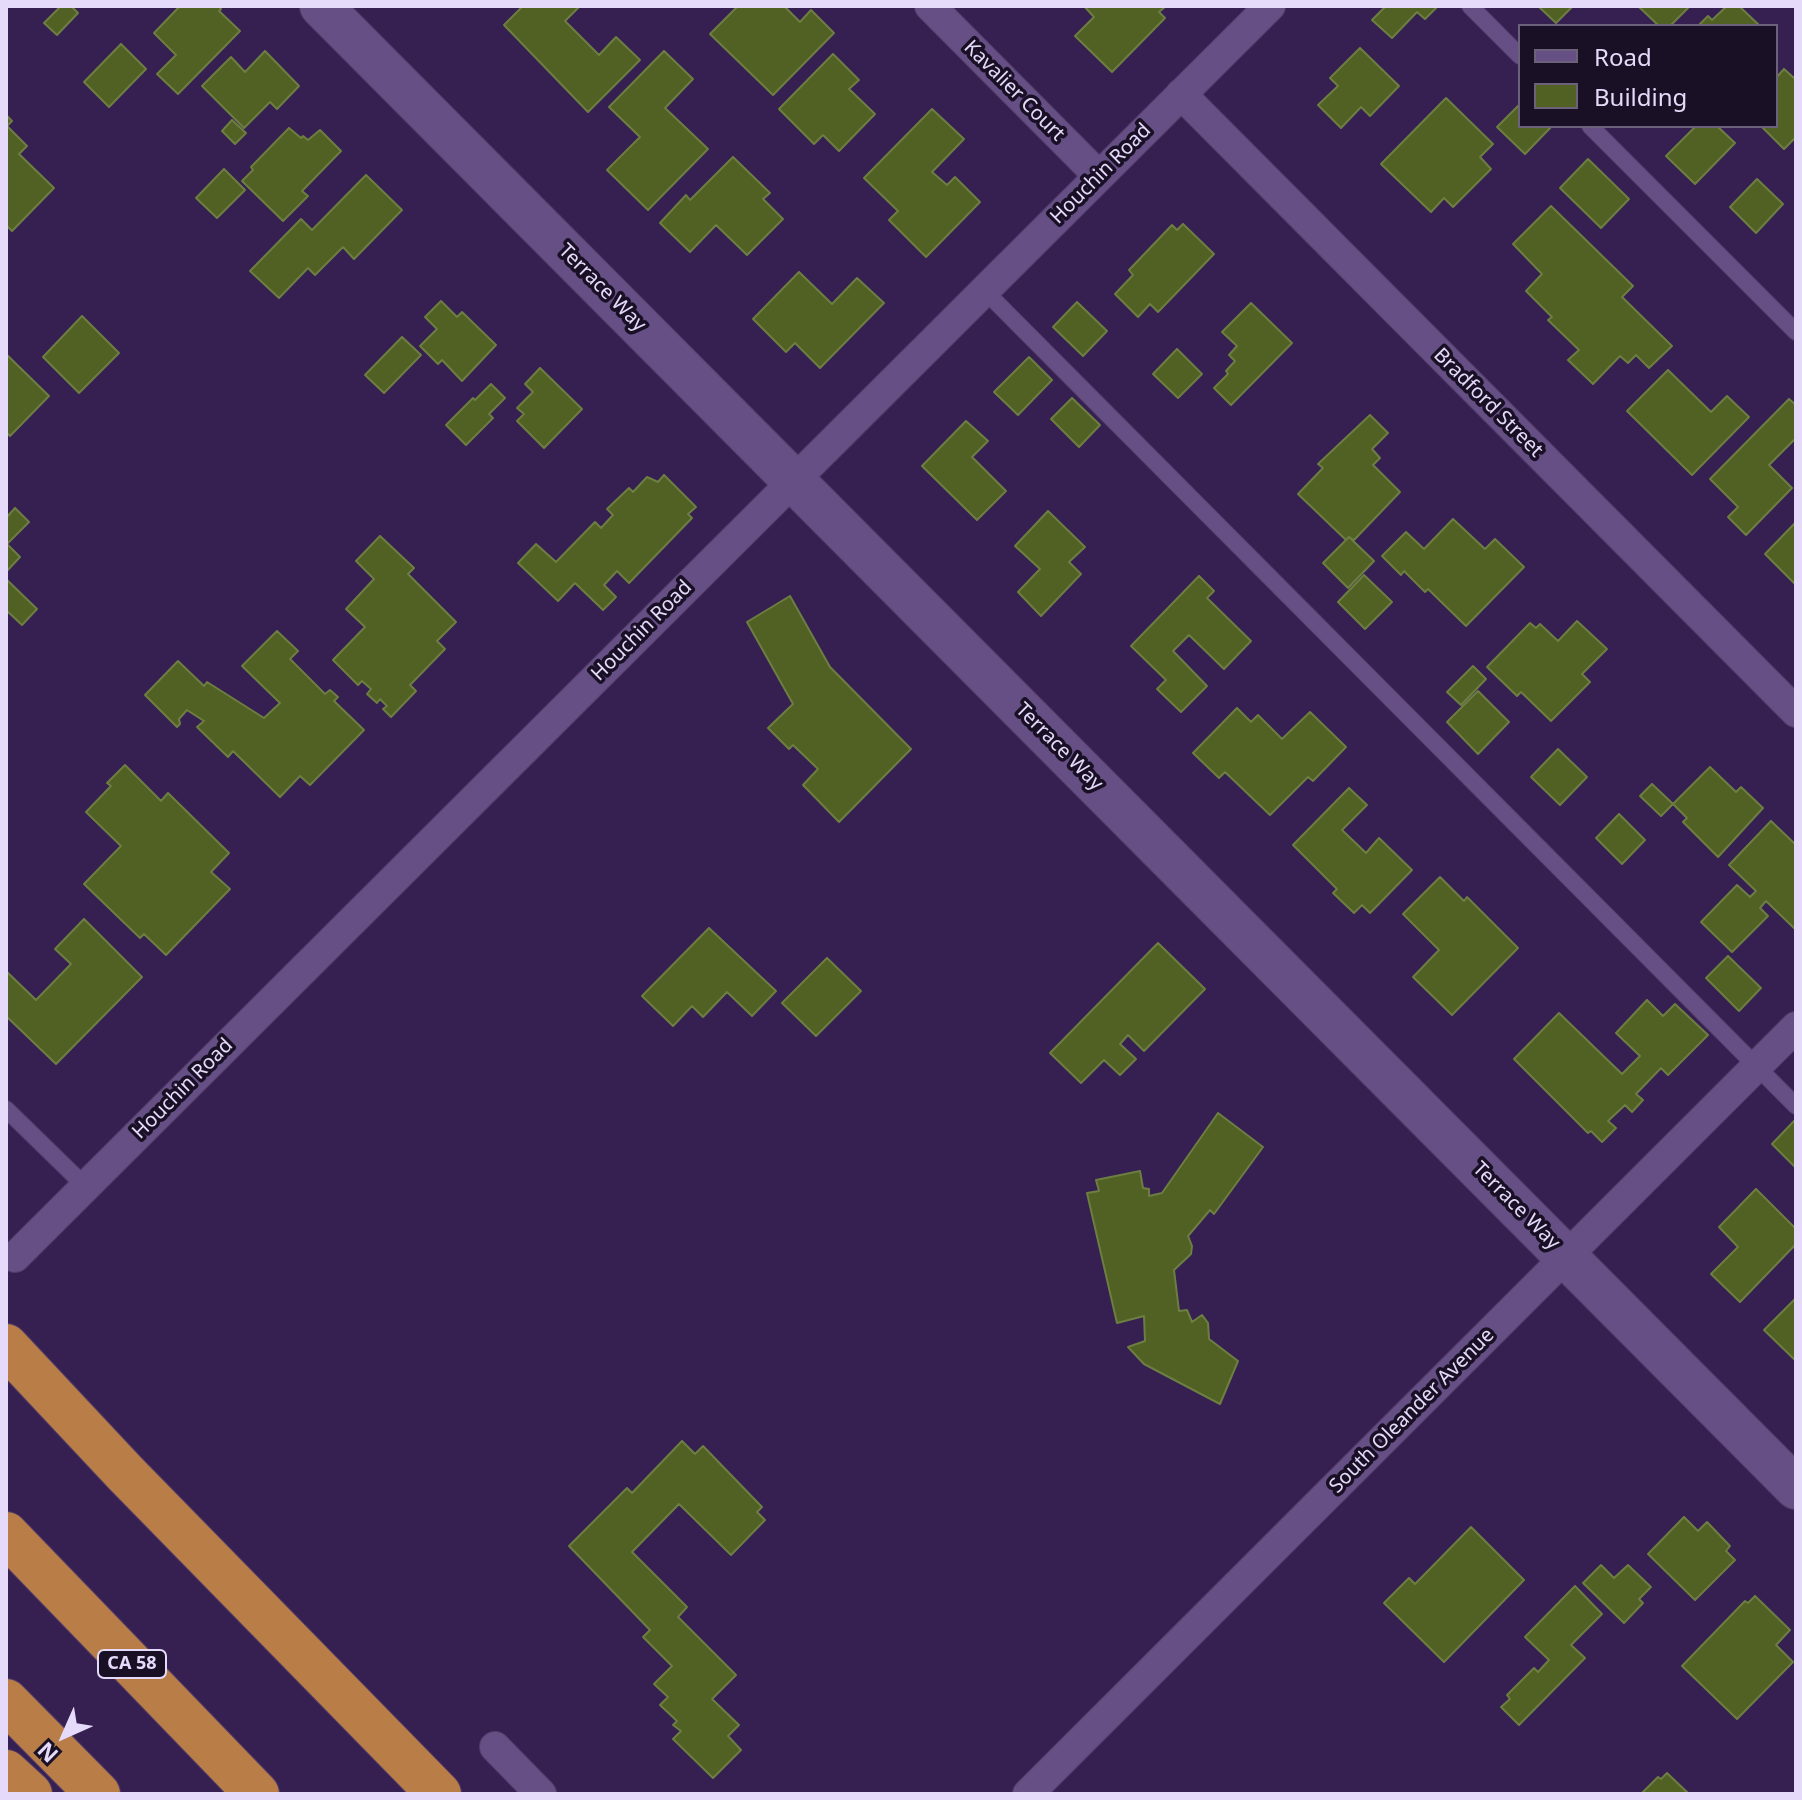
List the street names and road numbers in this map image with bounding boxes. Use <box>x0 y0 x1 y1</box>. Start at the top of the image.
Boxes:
street label: Kavalier Court <box>959 36 1069 146</box>
street label: Houchin Road <box>1046 119 1156 229</box>
street label: Terrace Way <box>553 239 651 337</box>
street label: Bradford Street <box>1428 343 1548 463</box>
street label: Houchin Road <box>587 576 697 686</box>
street label: Terrace Way <box>1010 698 1108 796</box>
street label: Houchin Road <box>128 1034 238 1144</box>
street label: Terrace Way <box>1467 1157 1565 1255</box>
street label: South Oleander Avenue <box>1325 1324 1499 1498</box>
road number: CA 58 <box>98 1650 166 1678</box>

